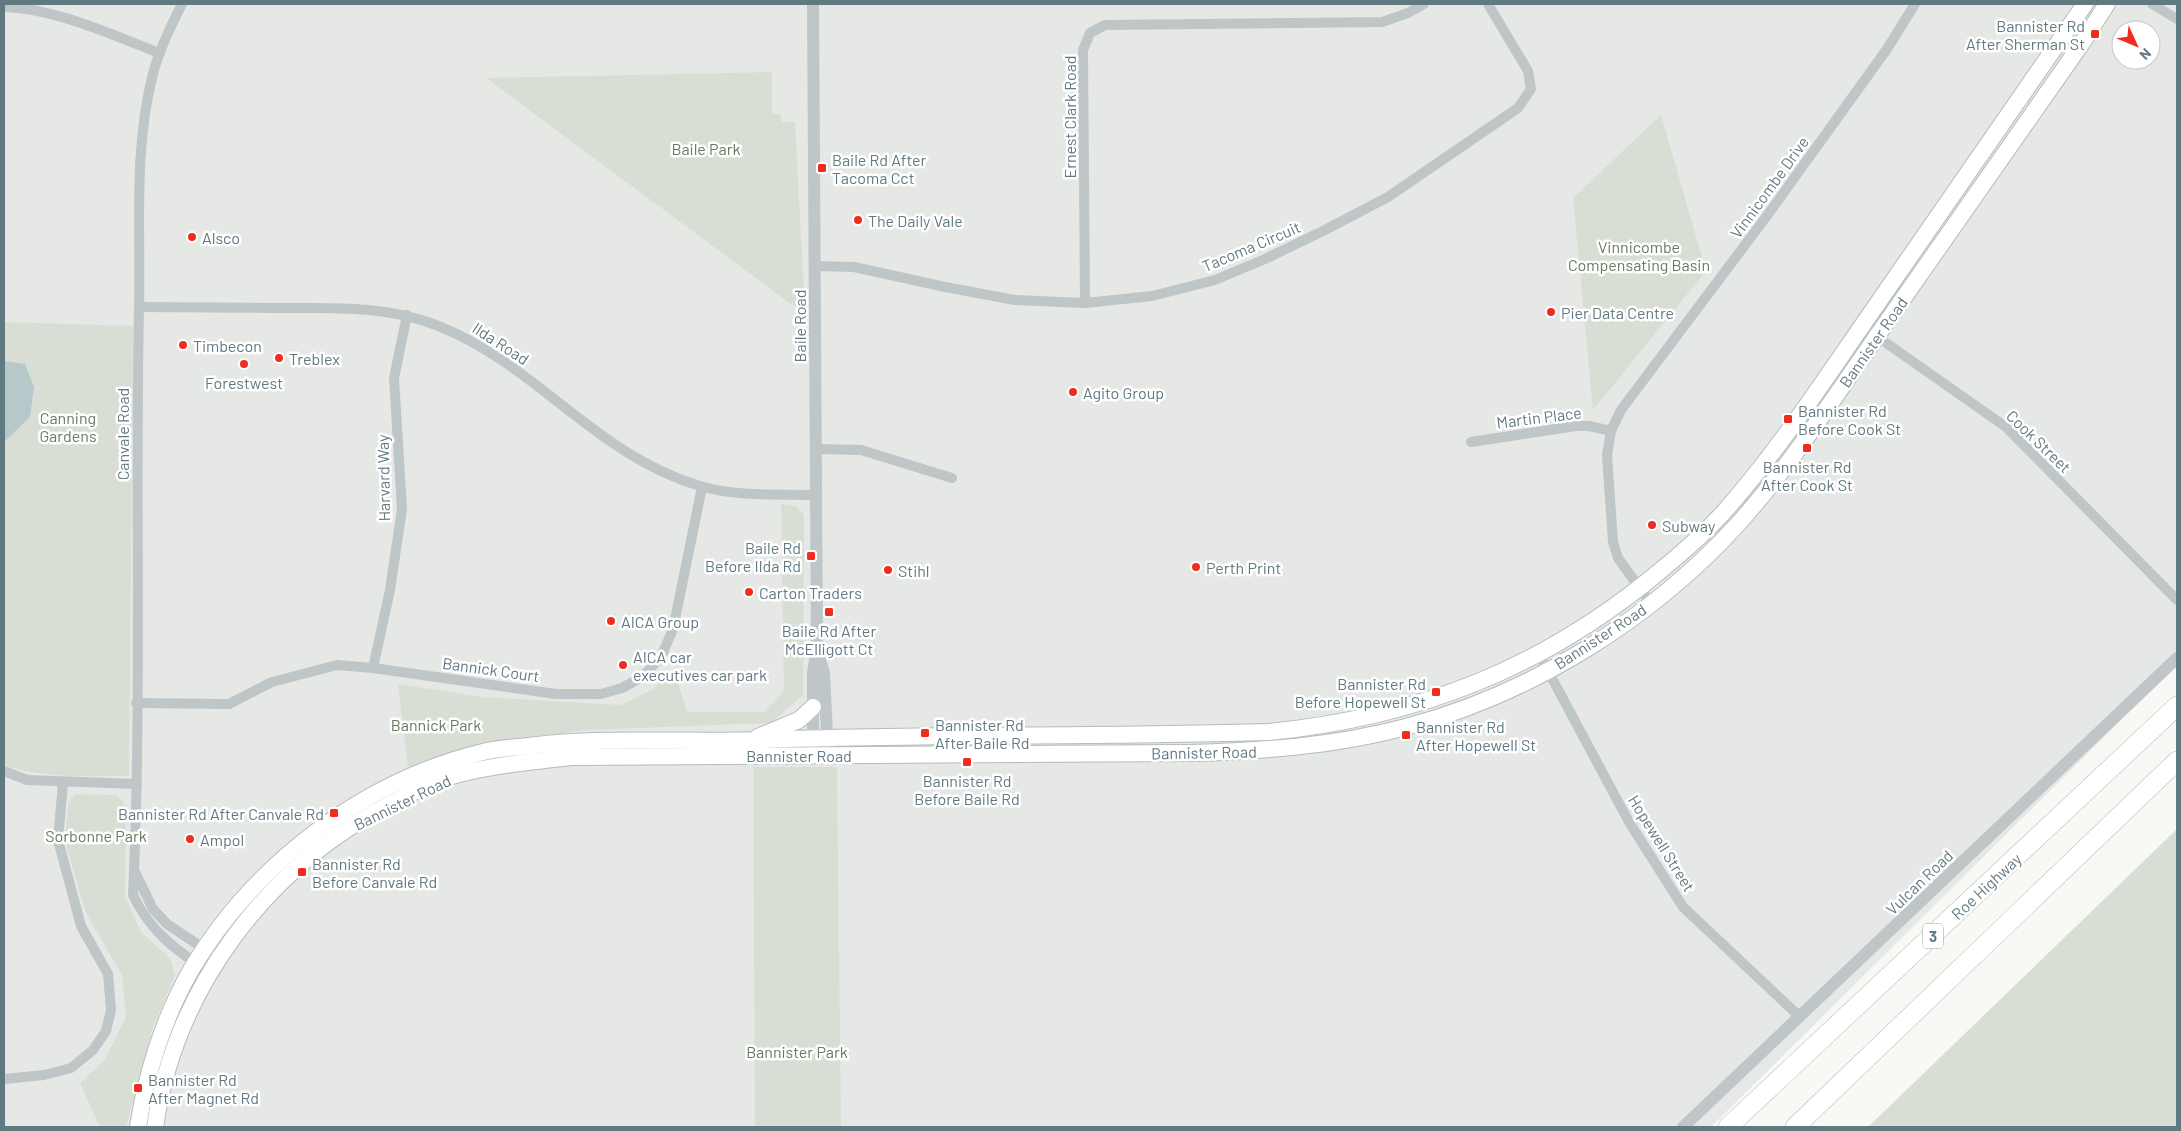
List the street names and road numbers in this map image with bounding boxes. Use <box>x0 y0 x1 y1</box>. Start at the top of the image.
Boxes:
street label: Ernest Clark Road <box>1060 55 1079 179</box>
street label: Vinnicombe Drive <box>1726 132 1812 242</box>
street label: Tacoma Circuit <box>1199 217 1303 275</box>
street label: Baile Road <box>790 290 809 362</box>
street label: Bannister Road <box>1835 293 1911 391</box>
street label: Ilda Road <box>469 318 533 368</box>
street label: Canvale Road <box>113 388 132 480</box>
street label: Martin Place <box>1495 402 1583 432</box>
street label: Cook Street <box>2003 406 2075 476</box>
street label: Harvard Way <box>373 434 393 522</box>
street label: Bannister Road <box>1551 599 1649 673</box>
street label: Bannick Court <box>441 653 541 685</box>
street label: Bannister Road <box>1151 742 1257 762</box>
street label: Bannister Road <box>746 746 852 765</box>
street label: Bannister Road <box>350 770 454 834</box>
street label: Hopewell Street <box>1625 791 1699 895</box>
street label: Vulcan Road <box>1882 846 1956 918</box>
street label: Roe Highway <box>1947 848 2025 923</box>
road number: 3 <box>1923 924 1943 948</box>

